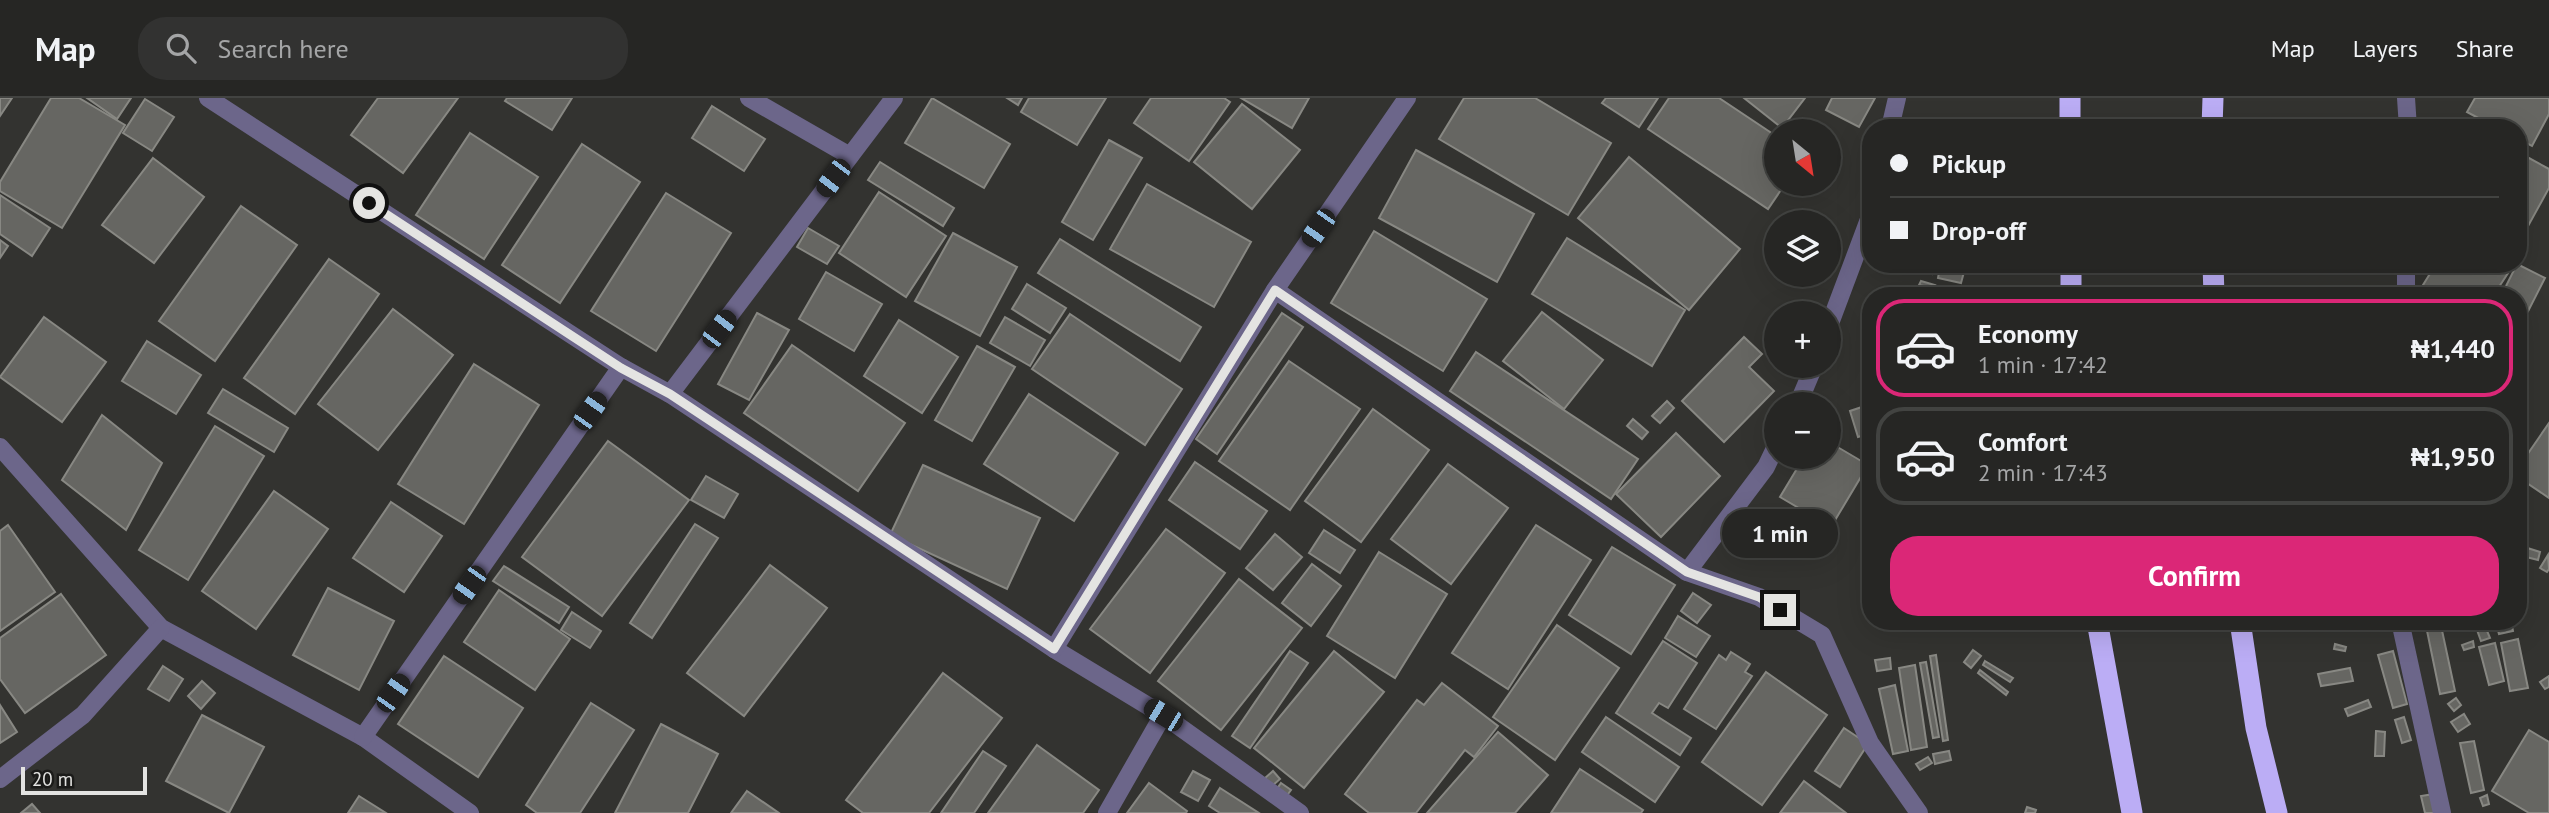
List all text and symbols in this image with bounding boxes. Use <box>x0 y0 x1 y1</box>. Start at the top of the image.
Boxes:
search box <box>138 17 628 80</box>
text: Map <box>35 27 96 70</box>
icon: search <box>162 29 200 67</box>
text: Search here <box>218 32 349 65</box>
text: Map <box>2271 33 2315 64</box>
text: Layers <box>2353 33 2418 64</box>
text: Share <box>2456 33 2514 64</box>
north arrow <box>1764 119 1841 196</box>
map controls <box>1764 119 1841 469</box>
text: Pickup <box>1932 147 2006 180</box>
car <box>812 155 855 201</box>
route start <box>353 187 385 219</box>
car <box>1298 205 1339 251</box>
button: layers <box>1764 210 1841 287</box>
text: Drop-off <box>1932 214 2026 247</box>
button: + <box>1764 301 1841 378</box>
car <box>698 306 741 352</box>
icon: car <box>1894 317 1957 380</box>
text: Economy <box>1978 317 2078 350</box>
text: ₦1,440 <box>2411 332 2495 365</box>
text: 1 min · 17:42 <box>1978 350 2108 379</box>
car <box>570 388 611 434</box>
button: − <box>1764 392 1841 469</box>
icon: car <box>1894 425 1957 488</box>
text: Comfort <box>1978 425 2068 458</box>
text: ₦1,950 <box>2411 440 2495 473</box>
text: 2 min · 17:43 <box>1978 458 2108 487</box>
callout: 1 min <box>1722 508 1838 558</box>
text: 1 min <box>1752 519 1808 548</box>
button: Confirm <box>1890 536 2499 616</box>
car <box>449 562 490 608</box>
route end <box>1764 594 1796 626</box>
car <box>373 670 414 716</box>
car <box>1140 695 1187 735</box>
scale bar <box>21 764 147 796</box>
text: 20 m <box>32 767 73 791</box>

